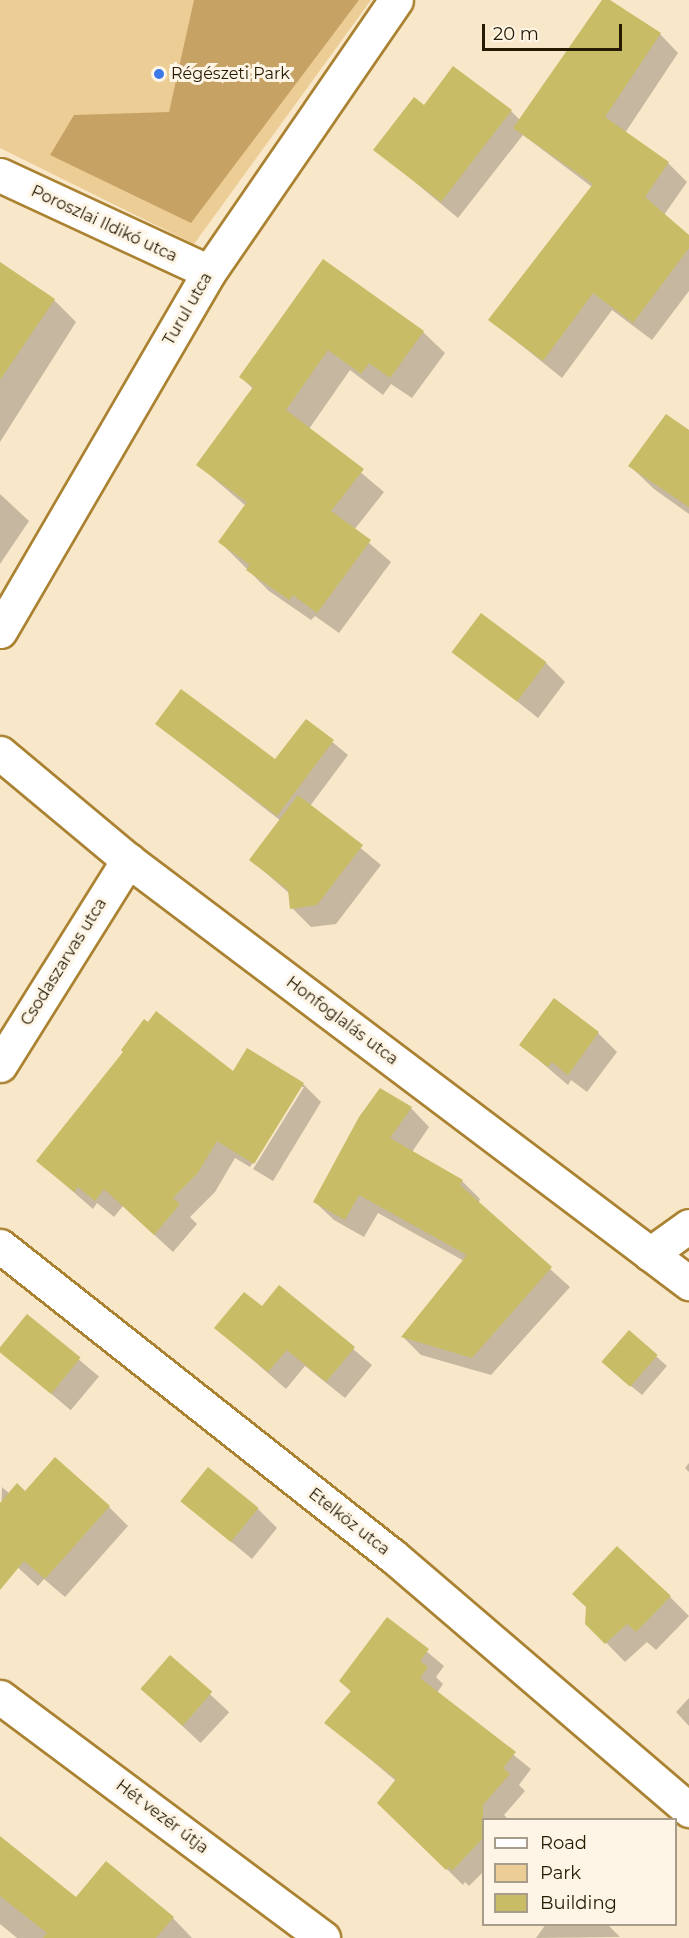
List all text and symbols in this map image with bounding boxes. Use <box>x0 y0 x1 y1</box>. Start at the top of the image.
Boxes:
scale bar <box>485 12 624 50</box>
text: 20 m <box>493 23 539 45</box>
place label: Régészeti Park <box>171 64 290 84</box>
marker: Régészeti Park <box>152 67 166 81</box>
street label: Poroszlai Ildikó utca <box>28 182 180 266</box>
street label: Turul utca <box>159 269 217 349</box>
street label: Csodaszarvas utca <box>17 895 111 1029</box>
street label: Honfoglalás utca <box>282 973 402 1069</box>
street label: Etelköz utca <box>305 1484 393 1560</box>
street label: Hét vezér útja <box>112 1776 212 1858</box>
legend <box>482 1818 677 1926</box>
text: Road <box>540 1832 587 1854</box>
text: Park <box>540 1862 581 1884</box>
text: Building <box>540 1892 617 1914</box>

